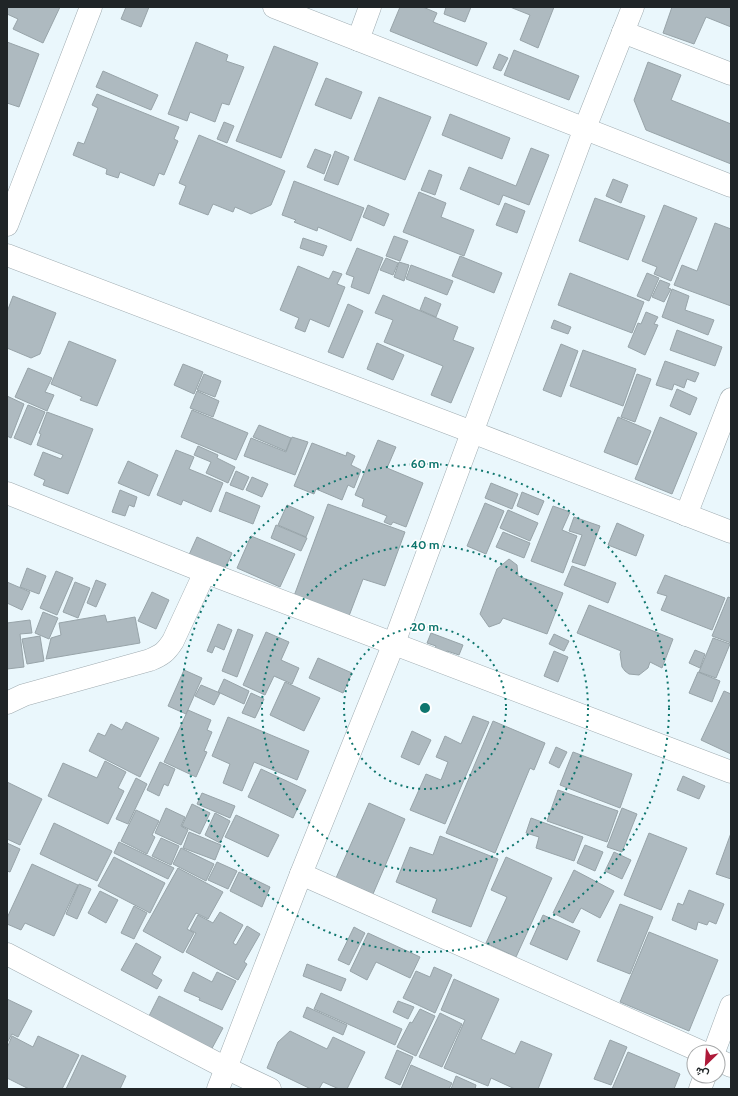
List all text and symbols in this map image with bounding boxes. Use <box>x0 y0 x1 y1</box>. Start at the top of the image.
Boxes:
text: 60 m <box>411 456 439 471</box>
text: 40 m <box>410 537 440 552</box>
text: 20 m <box>411 619 439 634</box>
centre of rings <box>418 701 432 715</box>
north arrow <box>686 1044 726 1084</box>
text: ش <box>693 1064 711 1082</box>

